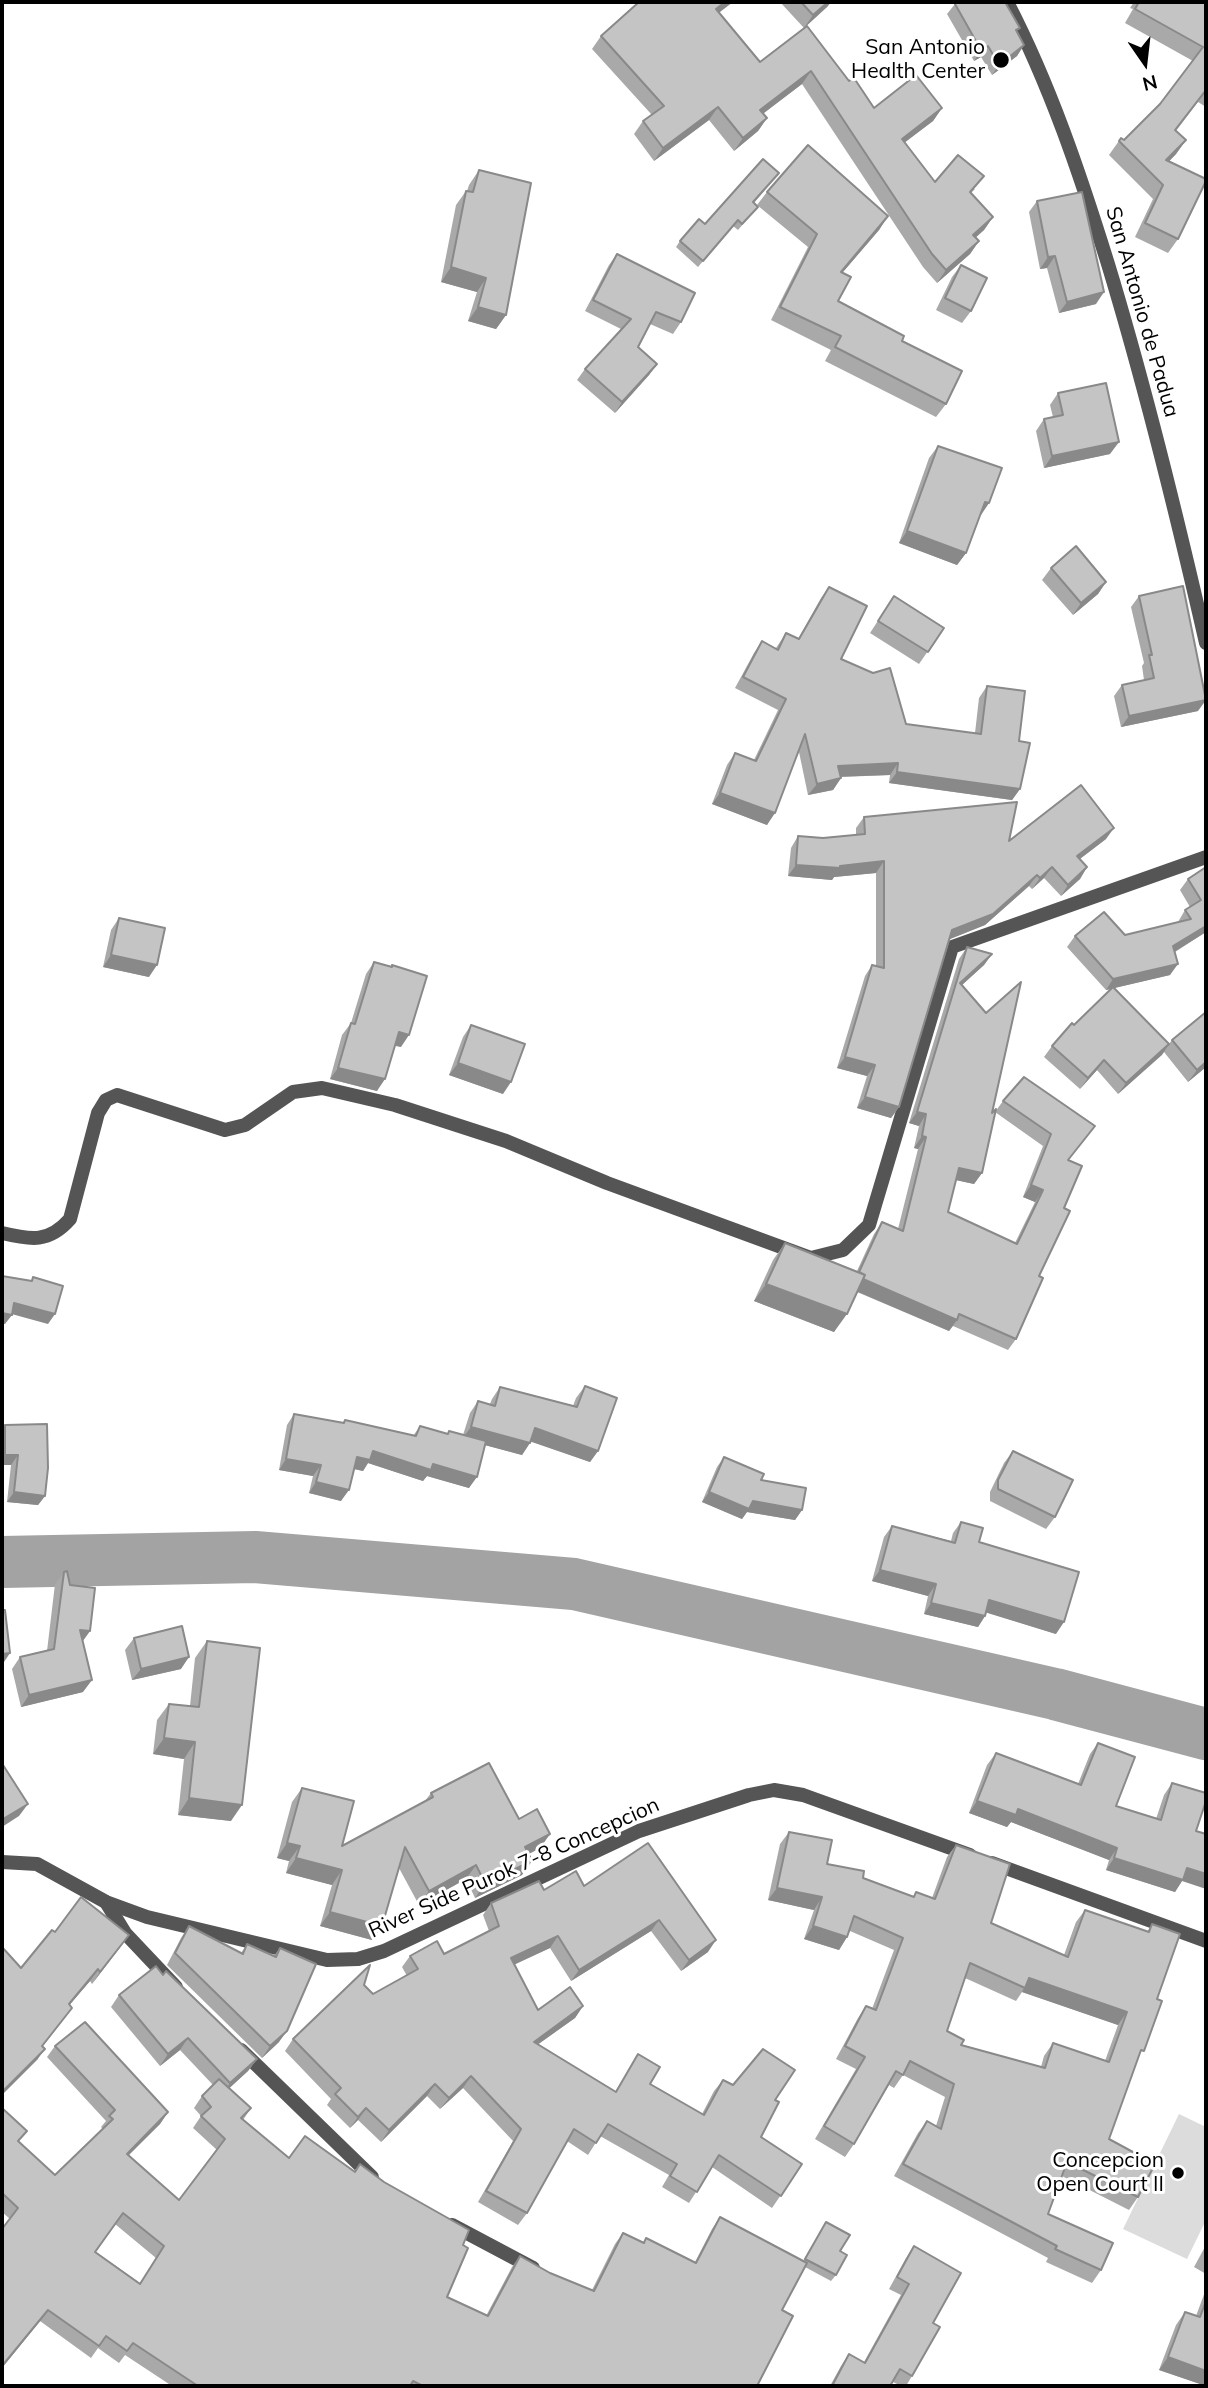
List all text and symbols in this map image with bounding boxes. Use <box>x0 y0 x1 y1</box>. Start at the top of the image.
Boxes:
north arrow <box>1110 28 1180 98</box>
place label: San Antonio Health Center <box>851 35 985 85</box>
marker: San Antonio Health Center <box>991 50 1011 70</box>
text: N <box>1140 70 1160 97</box>
street label: San Antonio de Padua <box>1100 204 1184 420</box>
street label: River Side Purok 7-8 Concepcion <box>365 1792 663 1944</box>
place label: Concepcion Open Court II <box>1036 2148 1164 2198</box>
marker: Concepcion Open Court II <box>1170 2165 1186 2181</box>

